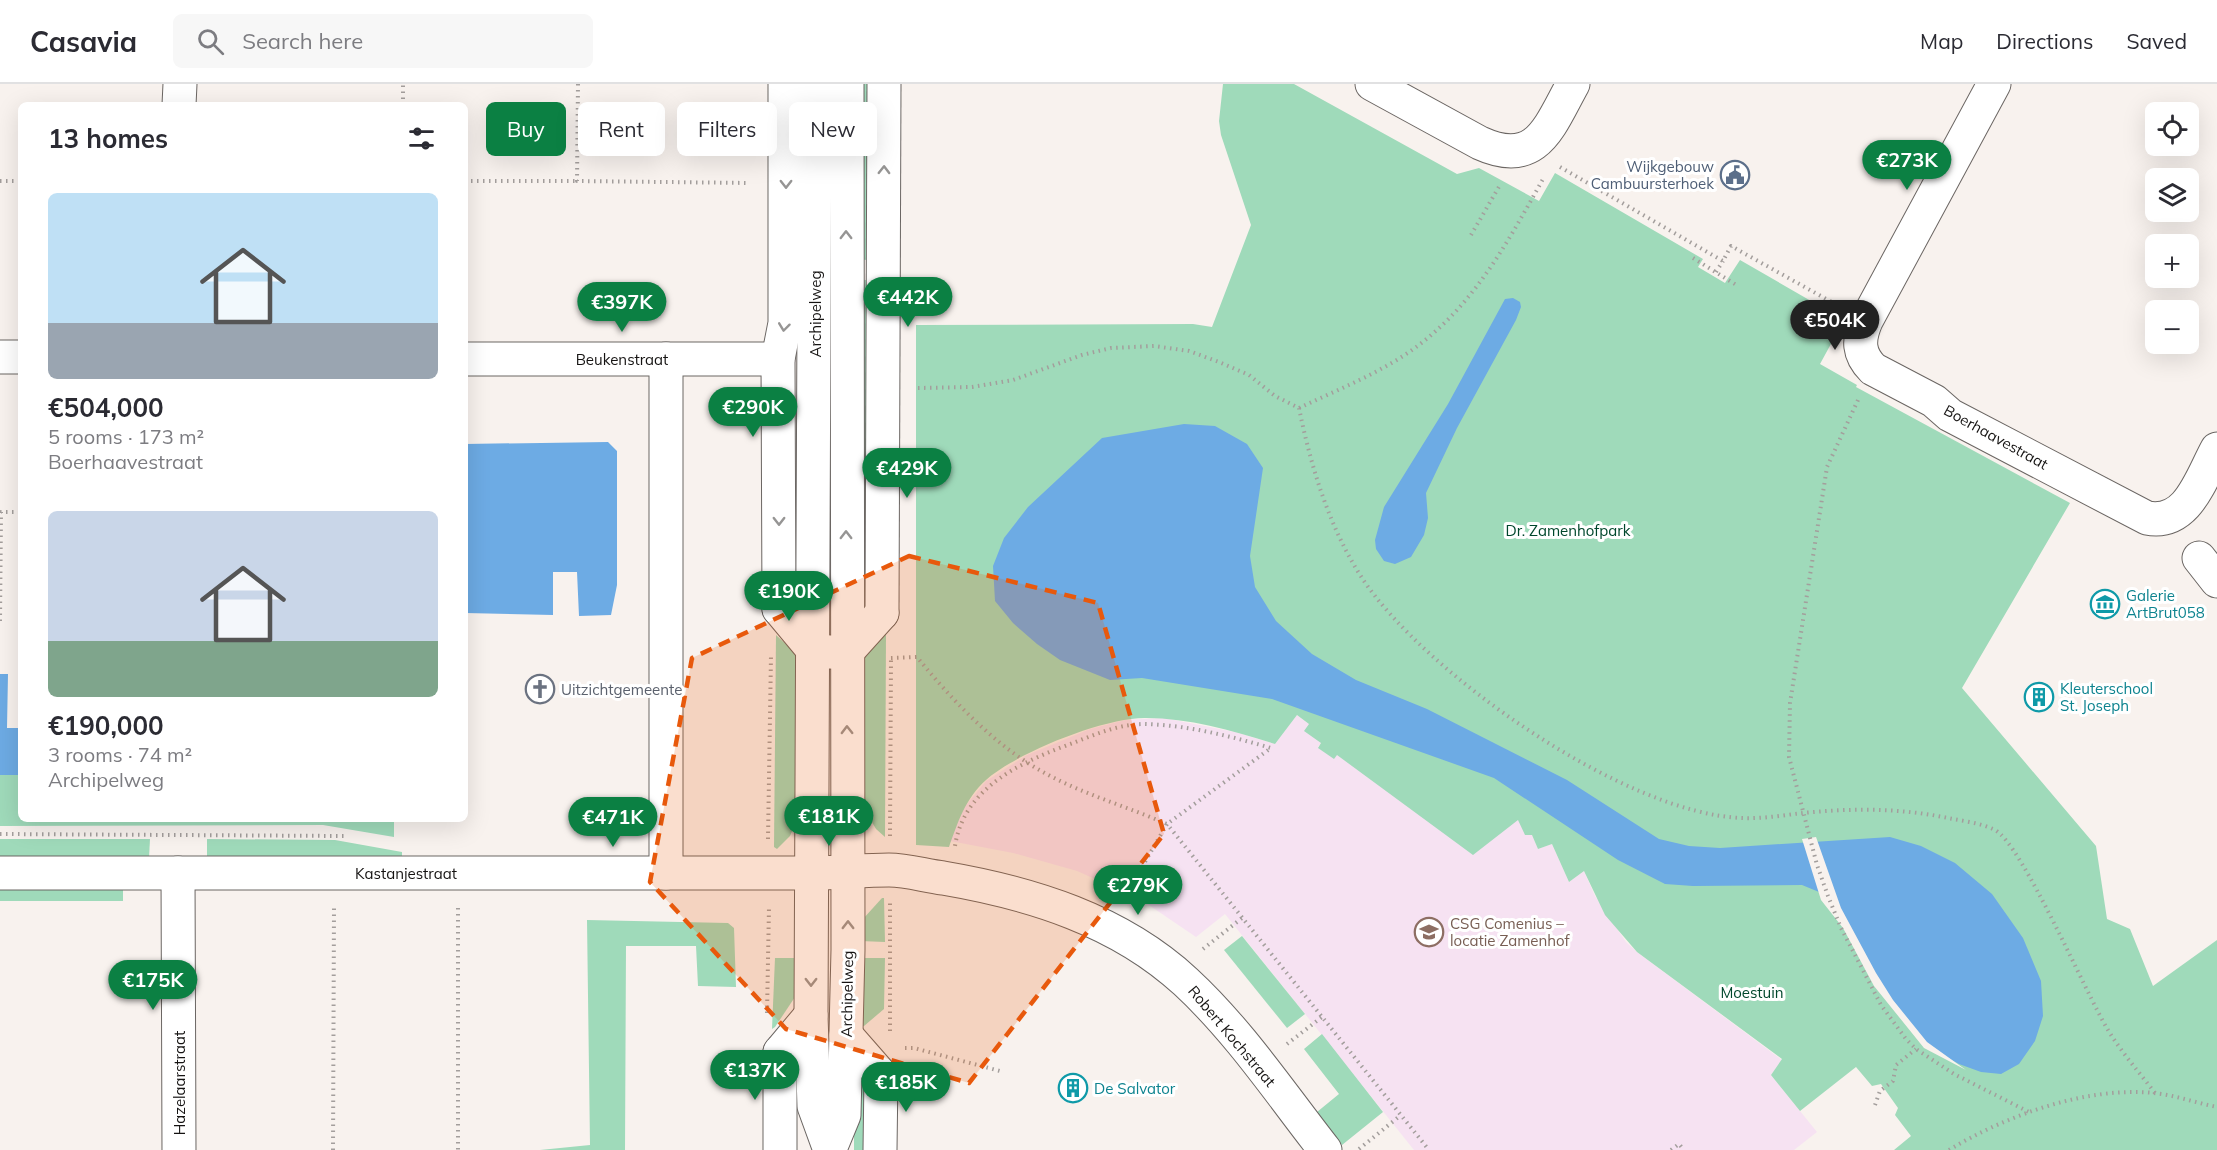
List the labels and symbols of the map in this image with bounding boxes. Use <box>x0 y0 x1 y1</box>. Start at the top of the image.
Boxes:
pin: €273K <box>1865 140 1949 191</box>
place label: Wijkgebouw Cambuursterhoek <box>1591 157 1714 193</box>
public building icon: Wijkgebouw Cambuursterhoek <box>1719 159 1751 191</box>
one-way arrow <box>878 165 890 174</box>
one-way arrow <box>780 180 792 189</box>
one-way arrow <box>840 231 852 240</box>
street label: Archipelweg <box>806 270 825 358</box>
pin: €442K <box>866 277 950 328</box>
pin: €397K <box>580 282 664 333</box>
pin: €504K <box>1793 300 1877 351</box>
one-way arrow <box>778 322 791 331</box>
street label: Beukenstraat <box>576 350 668 369</box>
pin: €290K <box>711 387 795 438</box>
street label: Boerhaavestraat <box>1941 400 2051 474</box>
pin: €429K <box>865 448 949 499</box>
one-way arrow <box>773 516 785 525</box>
park label: Dr. Zamenhofpark <box>1505 521 1631 540</box>
one-way arrow <box>840 531 852 540</box>
pin: €190K <box>747 571 831 622</box>
place label: Galerie ArtBrut058 <box>2126 586 2205 622</box>
museum icon: Galerie ArtBrut058 <box>2089 588 2121 620</box>
church icon: Uitzichtgemeente <box>524 673 556 705</box>
place label: Kleuterschool St. Joseph <box>2060 679 2153 715</box>
place label: Uitzichtgemeente <box>561 680 682 699</box>
building icon: Kleuterschool St. Joseph <box>2023 681 2055 713</box>
one-way arrow <box>841 726 853 735</box>
pin: €181K <box>787 796 871 847</box>
pin: €471K <box>571 797 655 848</box>
street label: Kastanjestraat <box>355 864 457 883</box>
pin: €279K <box>1096 865 1180 916</box>
place label: CSG Comenius – locatie Zamenhof <box>1450 914 1571 950</box>
school or university icon: CSG Comenius – locatie Zamenhof <box>1413 916 1445 948</box>
one-way arrow <box>842 921 854 930</box>
street label: Archipelweg <box>837 950 857 1038</box>
pin: €175K <box>111 960 195 1011</box>
one-way arrow <box>805 978 817 987</box>
street label: Robert Kochstraat <box>1184 982 1280 1090</box>
park label: Moestuin <box>1720 983 1784 1002</box>
street label: Hazelaarstraat <box>170 1031 189 1135</box>
pin: €137K <box>713 1050 797 1101</box>
pin: €185K <box>864 1062 948 1113</box>
building icon: De Salvator <box>1057 1072 1089 1104</box>
place label: De Salvator <box>1094 1079 1176 1098</box>

